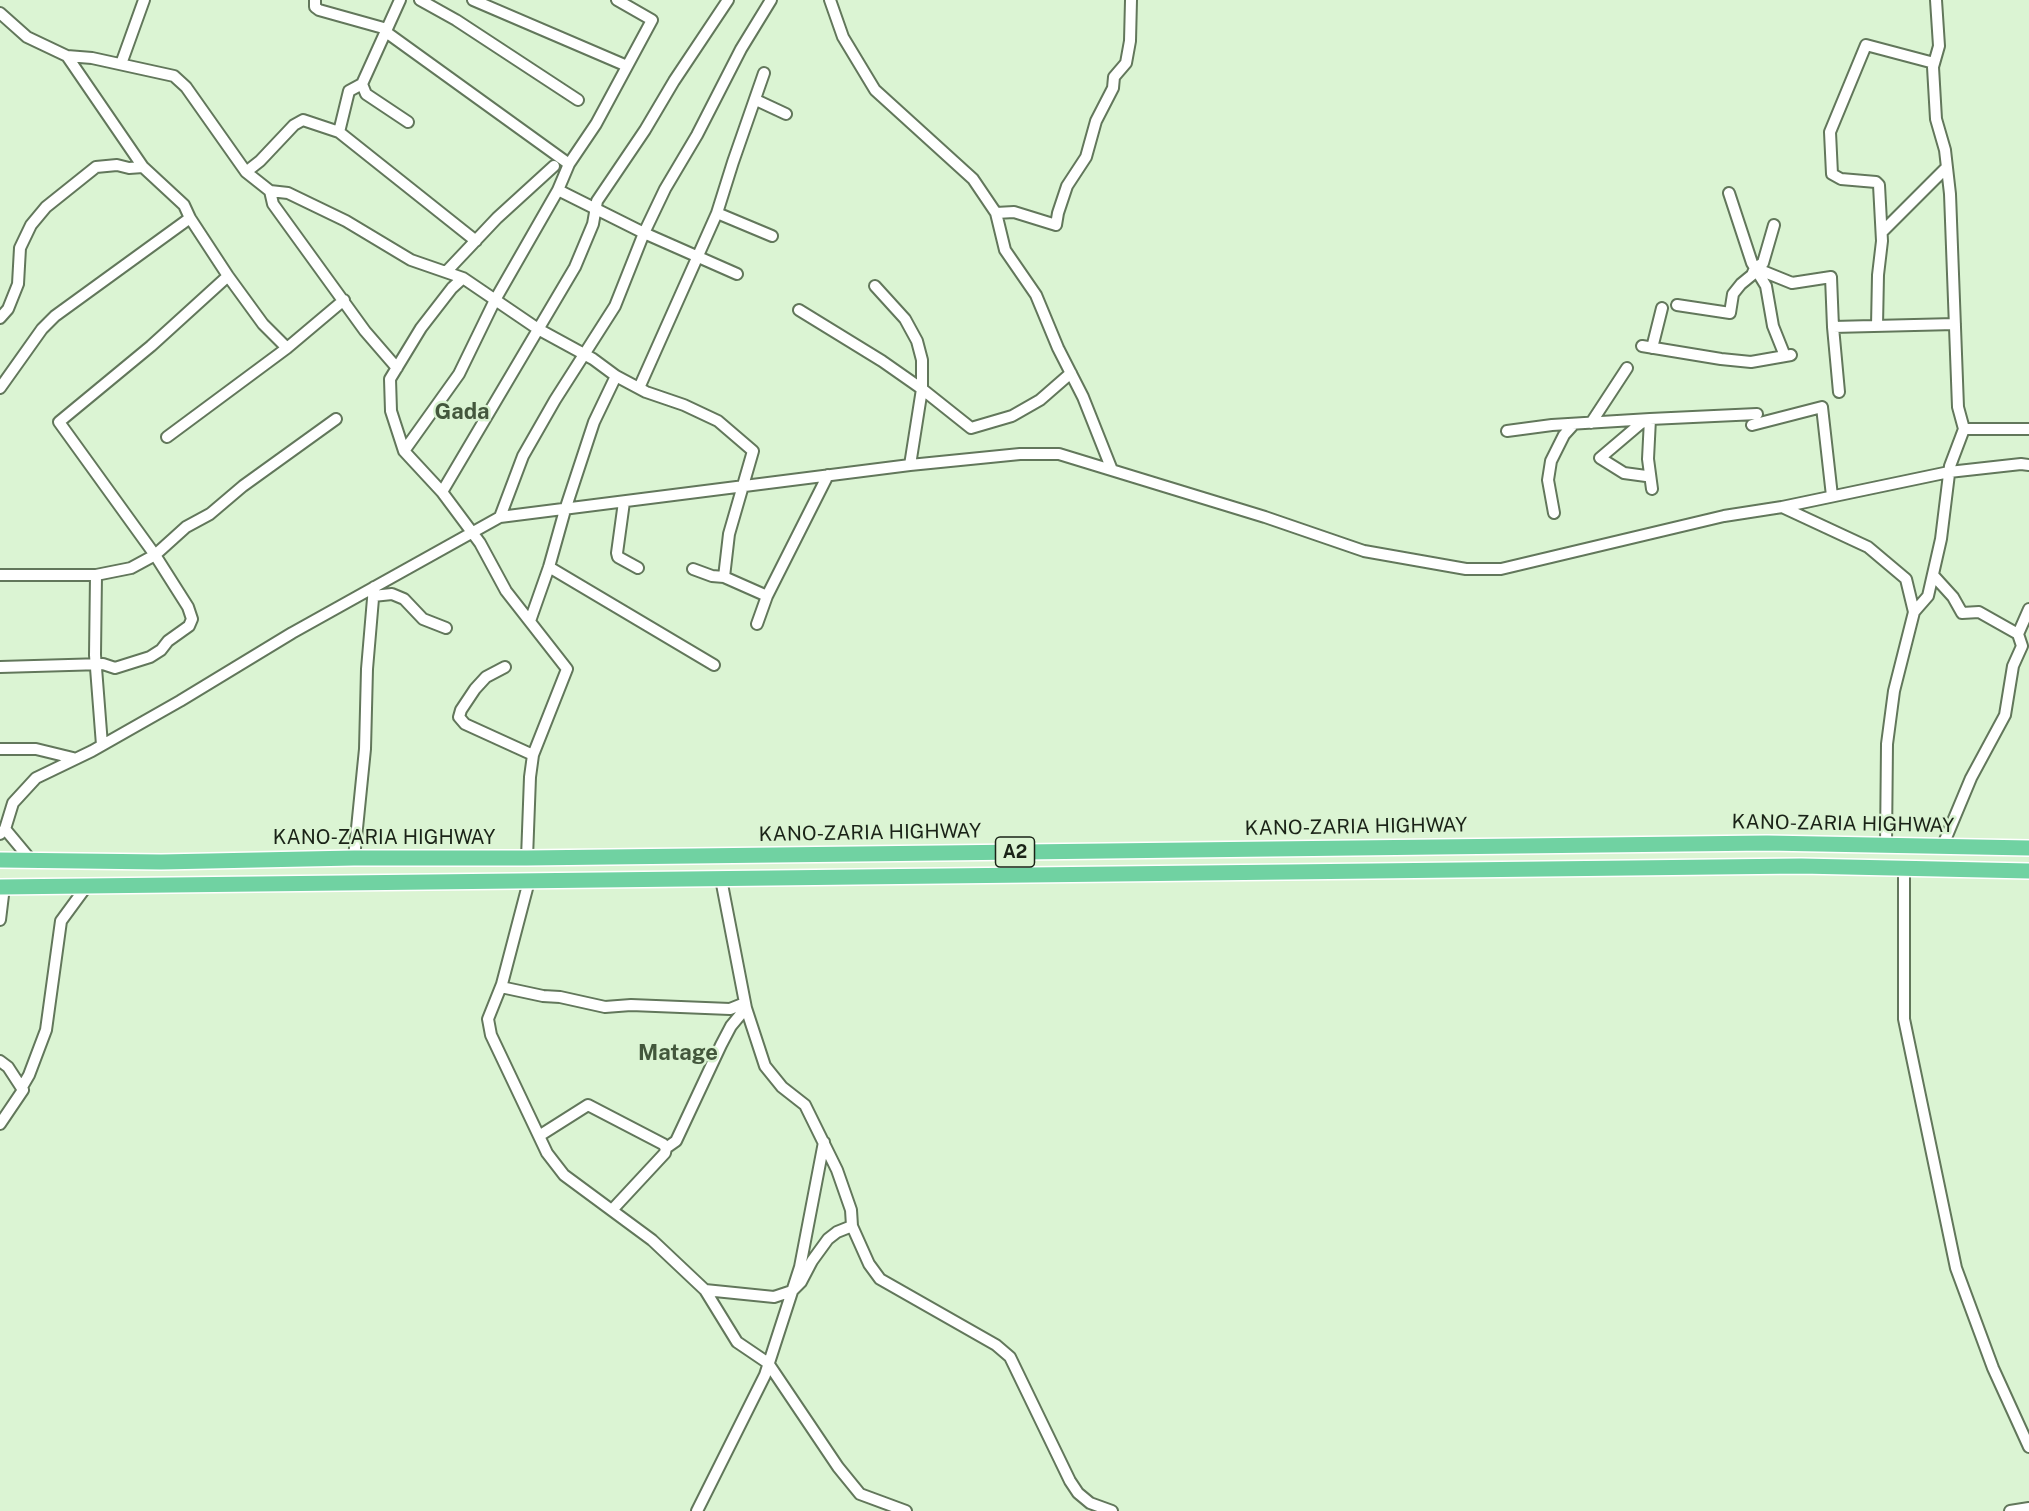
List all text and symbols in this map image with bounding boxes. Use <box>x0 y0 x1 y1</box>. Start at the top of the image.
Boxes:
district label: Gada <box>434 399 490 425</box>
street label: KANO-ZARIA HIGHWAY <box>1731 810 1955 838</box>
street label: KANO-ZARIA HIGHWAY <box>1244 813 1468 841</box>
street label: KANO-ZARIA HIGHWAY <box>758 819 982 847</box>
street label: KANO-ZARIA HIGHWAY <box>273 826 495 850</box>
road number: A2 <box>996 837 1034 867</box>
district label: Matage <box>638 1040 718 1066</box>

